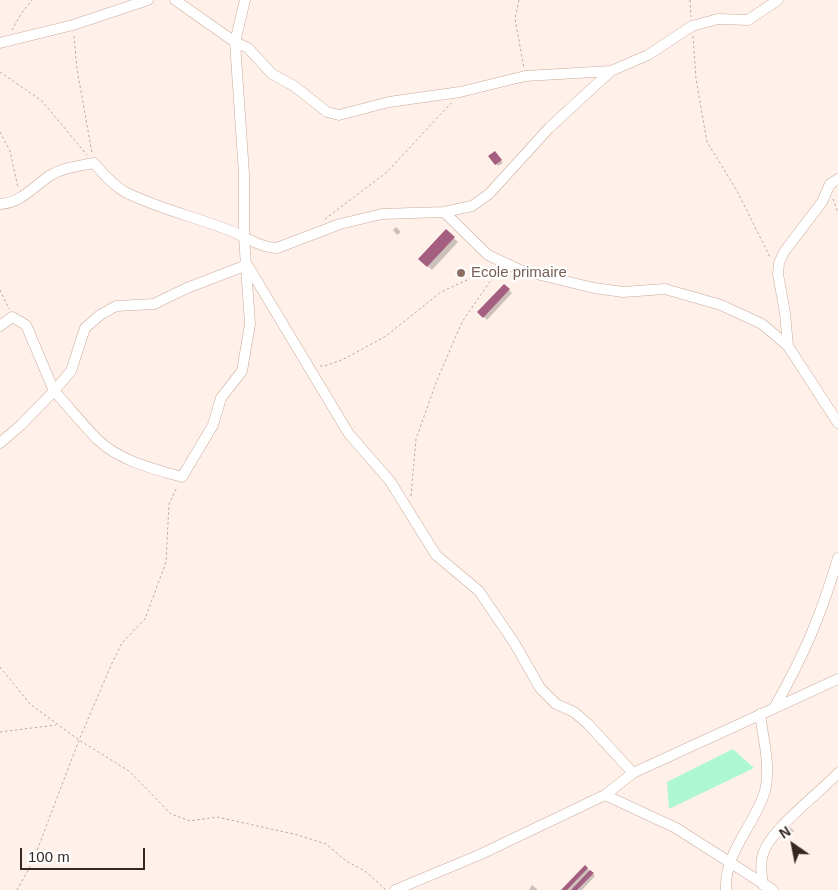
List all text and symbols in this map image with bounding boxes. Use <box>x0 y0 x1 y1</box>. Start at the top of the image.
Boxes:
place label: Ecole primaire <box>471 264 567 282</box>
marker: Ecole primaire <box>455 267 467 279</box>
north arrow <box>768 820 818 870</box>
text: N <box>776 823 793 842</box>
scale bar <box>22 838 148 870</box>
text: 100 m <box>28 848 70 865</box>

